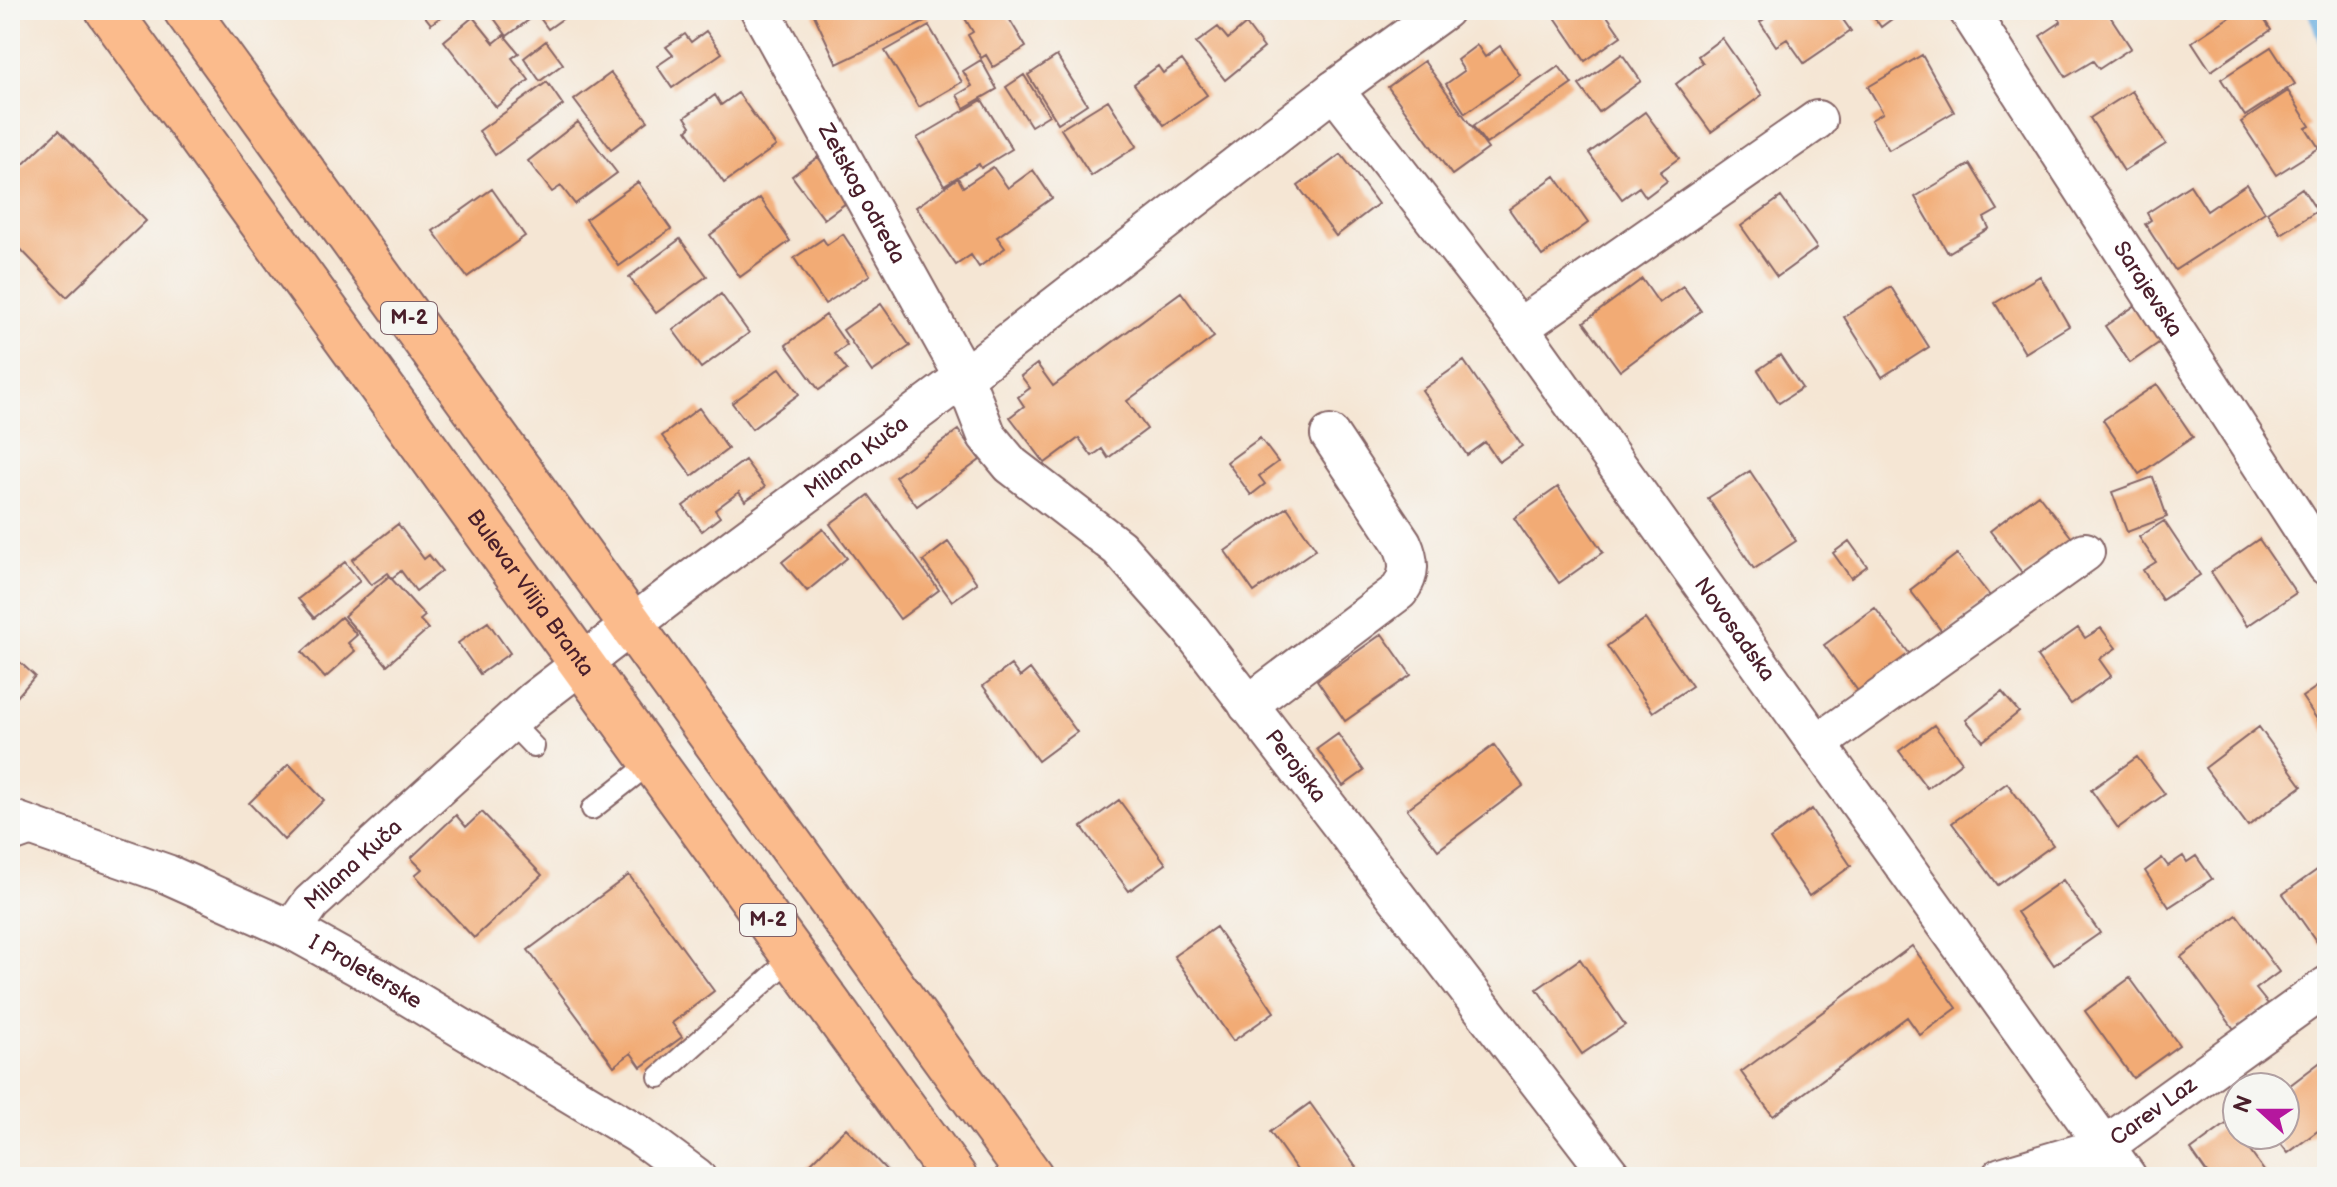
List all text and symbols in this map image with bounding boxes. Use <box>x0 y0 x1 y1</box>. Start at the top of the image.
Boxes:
street label: Zetskog odreda <box>812 118 912 268</box>
street label: Sarajevska <box>2107 236 2189 342</box>
road number: M-2 <box>381 302 437 334</box>
street label: Milana Kuča <box>799 410 913 504</box>
street label: Bulevar Vilija Branta <box>461 504 600 682</box>
street label: Novosadska <box>1688 572 1781 687</box>
street label: Perojska <box>1259 724 1332 808</box>
street label: Milana Kuča <box>299 813 408 916</box>
road number: M-2 <box>740 904 796 936</box>
street label: I Proleterske <box>304 929 427 1015</box>
street label: Carev Laz <box>2105 1071 2202 1151</box>
north arrow <box>2221 1071 2301 1151</box>
text: N <box>2228 1092 2259 1117</box>

